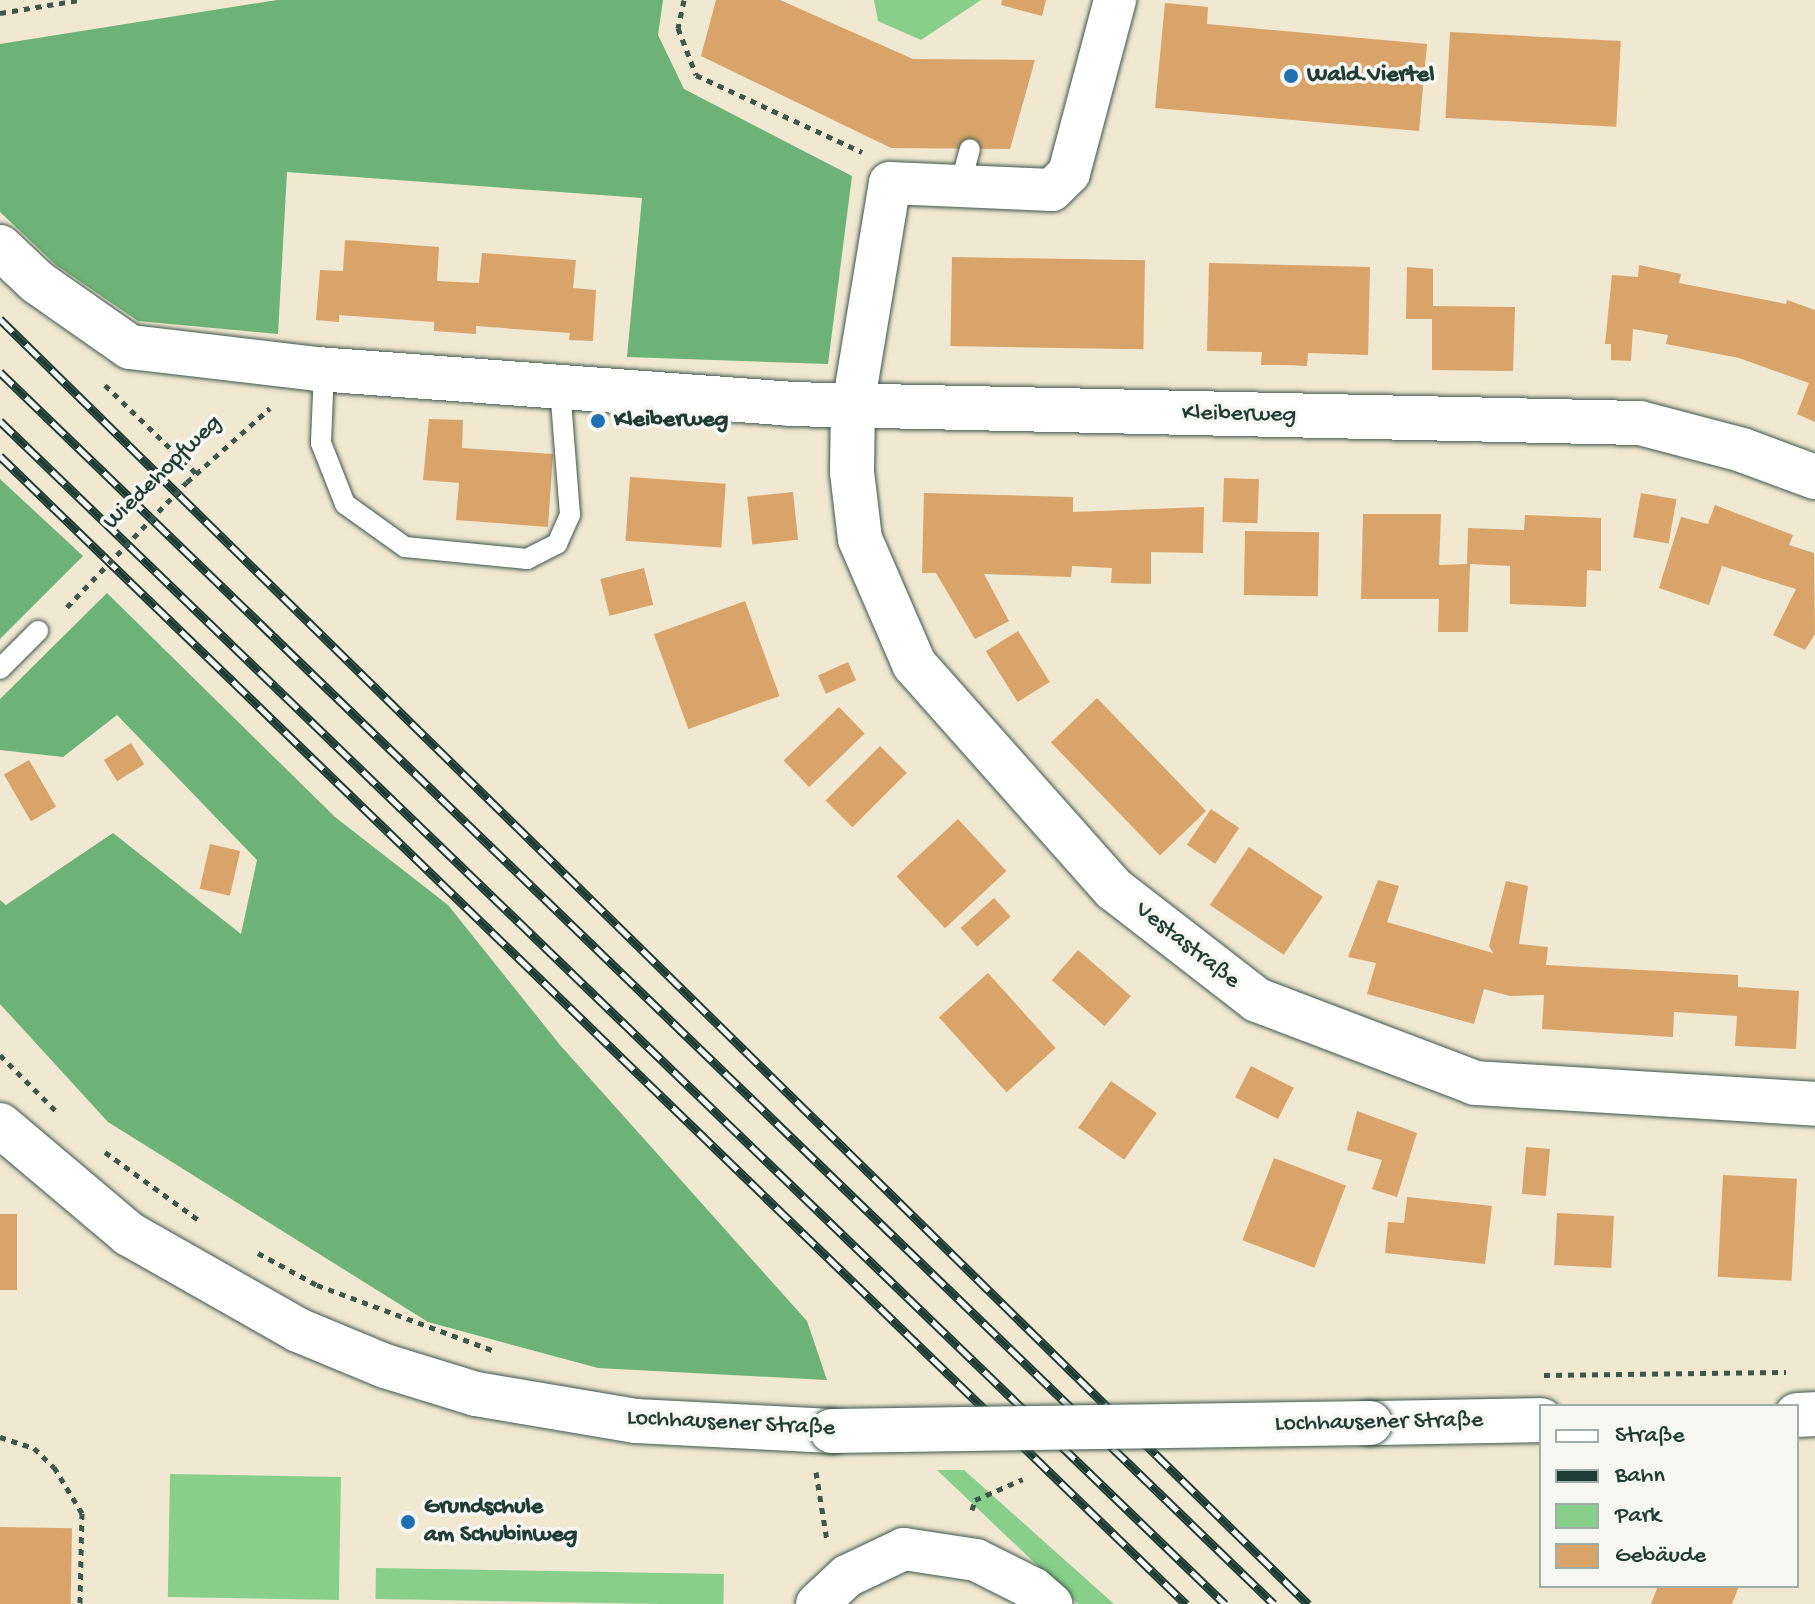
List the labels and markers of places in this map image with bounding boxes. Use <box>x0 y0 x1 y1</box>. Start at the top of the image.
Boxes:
place label: Wald.Viertel <box>1307 62 1435 90</box>
marker: Wald.Viertel <box>1282 67 1300 85</box>
place label: Kleiberweg <box>614 407 728 435</box>
marker: Kleiberweg <box>589 412 607 430</box>
place label: Grundschule am Schubinweg <box>424 1494 577 1550</box>
marker: Grundschule am Schubinweg <box>399 1513 417 1531</box>

